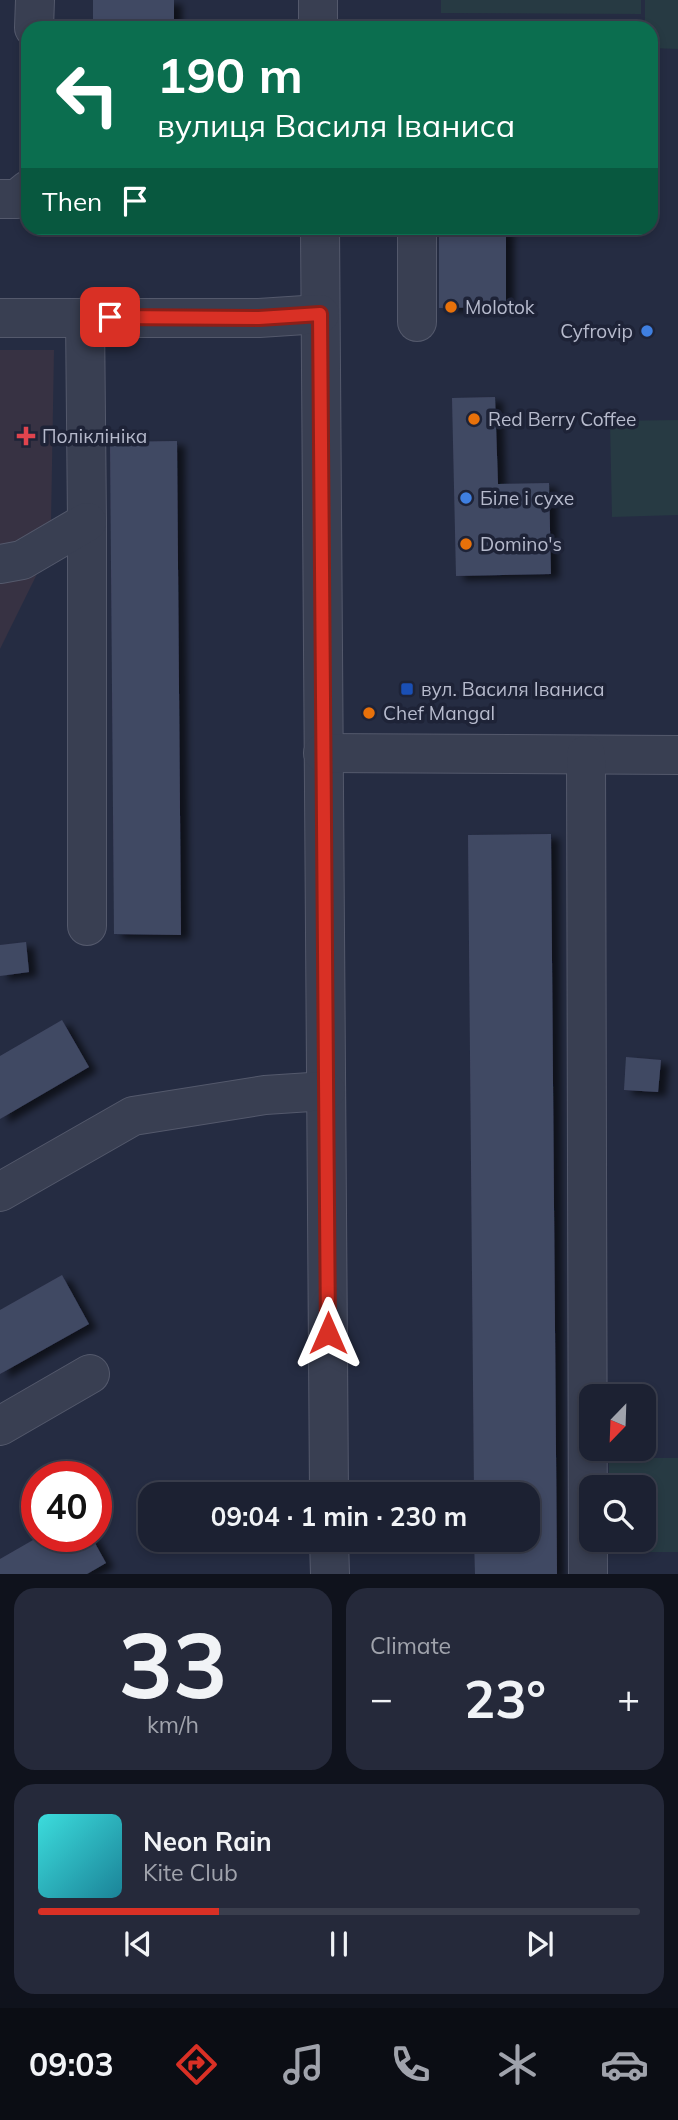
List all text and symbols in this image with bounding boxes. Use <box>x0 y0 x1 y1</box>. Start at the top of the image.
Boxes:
text: 190 m <box>157 44 303 105</box>
icon: left <box>42 49 133 140</box>
text: вулиця Василя Іваниса <box>157 105 515 145</box>
icon: arrive <box>116 182 154 220</box>
text: Then <box>42 185 102 218</box>
pin <box>80 287 140 347</box>
place label: Molotok <box>465 295 535 319</box>
icon: arrive <box>91 298 129 336</box>
marker: Molotok <box>443 299 459 315</box>
place label: Cyfrovip <box>560 319 633 343</box>
marker: Cyfrovip <box>639 323 655 339</box>
place label: Red Berry Coffee <box>488 407 636 431</box>
marker: Red Berry Coffee <box>466 411 482 427</box>
place label: Поліклініка <box>42 424 147 448</box>
marker: Поліклініка <box>16 426 36 446</box>
place label: Біле і сухе <box>480 486 574 510</box>
marker: Біле і сухе <box>458 490 474 506</box>
place label: Domino's <box>480 532 562 556</box>
marker: Domino's <box>458 536 474 552</box>
place label: вул. Василя Іваниса <box>421 677 605 701</box>
marker: вул. Василя Іваниса <box>399 681 415 697</box>
place label: Chef Mangal <box>383 701 495 725</box>
marker: Chef Mangal <box>361 705 377 721</box>
position arrow <box>291 1296 365 1370</box>
north arrow <box>579 1384 656 1461</box>
map controls <box>579 1384 656 1552</box>
speed limit sign: 40 <box>21 1461 112 1552</box>
button: search <box>579 1475 656 1552</box>
text: 09:04 · 1 min · 230 m <box>211 1500 467 1533</box>
text: 33 <box>118 1607 228 1721</box>
text: Climate <box>370 1631 451 1660</box>
text: 23° <box>464 1666 546 1731</box>
text: − <box>370 1674 393 1722</box>
text: + <box>617 1674 640 1722</box>
text: km/h <box>147 1710 199 1739</box>
text: Neon Rain <box>143 1825 272 1858</box>
text: Kite Club <box>143 1858 238 1887</box>
icon: previous <box>119 1925 157 1963</box>
icon: pause <box>320 1925 358 1963</box>
icon: next <box>521 1925 559 1963</box>
icon: directions <box>172 2040 221 2089</box>
icon: music <box>279 2040 328 2089</box>
icon: phone <box>386 2040 435 2089</box>
icon: climate <box>493 2040 542 2089</box>
icon: car <box>600 2040 649 2089</box>
text: 09:03 <box>29 2044 114 2084</box>

